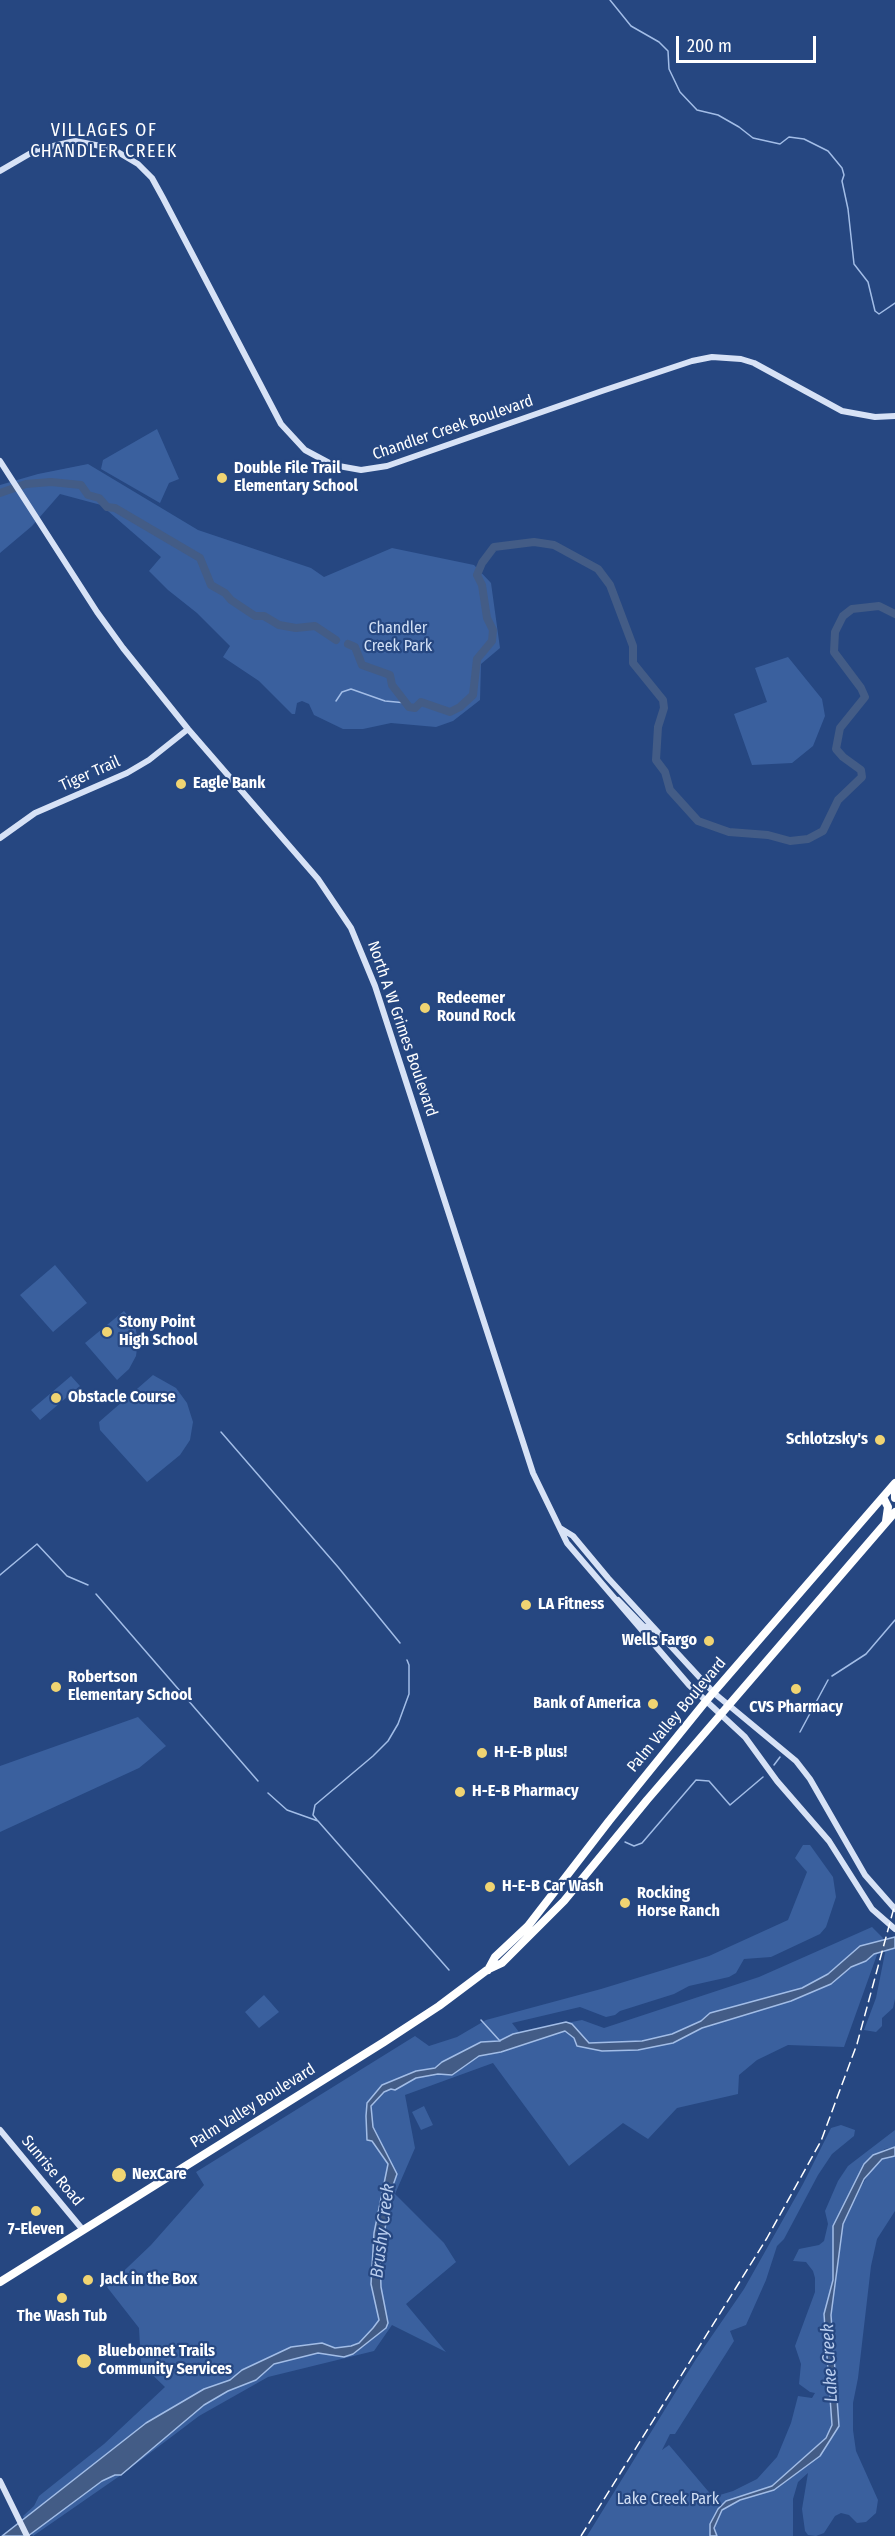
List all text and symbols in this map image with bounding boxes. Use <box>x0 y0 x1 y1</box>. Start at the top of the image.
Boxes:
scale bar <box>679 24 818 62</box>
text: 200 m <box>687 35 732 57</box>
district label: VILLAGES OF CHANDLER CREEK <box>30 120 178 162</box>
street label: Chandler Creek Boulevard <box>370 391 536 465</box>
place label: Double File Trail Elementary School <box>234 459 358 497</box>
marker: Double File Trail Elementary School <box>215 471 229 485</box>
park label: Chandler Creek Park <box>364 619 432 657</box>
street label: Tiger Trail <box>57 752 123 796</box>
place label: Eagle Bank <box>193 774 265 794</box>
marker: Eagle Bank <box>174 777 188 791</box>
street label: North A W Grimes Boulevard <box>363 939 441 1119</box>
place label: Redeemer Round Rock <box>437 989 515 1027</box>
marker: Redeemer Round Rock <box>418 1001 432 1015</box>
place label: Stony Point High School <box>119 1313 198 1351</box>
marker: Stony Point High School <box>100 1325 114 1339</box>
place label: Obstacle Course <box>68 1388 176 1408</box>
marker: Obstacle Course <box>49 1391 63 1405</box>
place label: Schlotzsky's <box>786 1430 868 1450</box>
marker: Schlotzsky's <box>873 1433 887 1447</box>
place label: LA Fitness <box>538 1595 604 1615</box>
marker: LA Fitness <box>519 1598 533 1612</box>
place label: Wells Fargo <box>622 1631 697 1651</box>
marker: Wells Fargo <box>702 1634 716 1648</box>
street label: Palm Valley Boulevard <box>623 1654 731 1776</box>
place label: Robertson Elementary School <box>68 1668 192 1706</box>
marker: Robertson Elementary School <box>49 1680 63 1694</box>
marker: CVS Pharmacy <box>789 1682 803 1696</box>
place label: Bank of America <box>533 1694 641 1714</box>
marker: Bank of America <box>646 1697 660 1711</box>
place label: CVS Pharmacy <box>749 1698 843 1718</box>
place label: H-E-B plus! <box>494 1743 567 1763</box>
marker: H-E-B plus! <box>475 1746 489 1760</box>
place label: H-E-B Pharmacy <box>472 1782 578 1802</box>
marker: H-E-B Pharmacy <box>453 1785 467 1799</box>
place label: H-E-B Car Wash <box>502 1877 604 1897</box>
marker: H-E-B Car Wash <box>483 1880 497 1894</box>
place label: Rocking Horse Ranch <box>637 1884 720 1922</box>
marker: Rocking Horse Ranch <box>618 1896 632 1910</box>
street label: Palm Valley Boulevard <box>187 2060 319 2152</box>
street label: Sunrise Road <box>17 2132 87 2210</box>
place label: NexCare <box>132 2165 187 2185</box>
marker: NexCare <box>110 2166 128 2184</box>
water label: Brushy Creek <box>366 2183 400 2279</box>
marker: 7-Eleven <box>29 2204 43 2218</box>
place label: 7-Eleven <box>8 2220 64 2240</box>
place label: Jack in the Box <box>100 2270 197 2290</box>
marker: Jack in the Box <box>81 2273 95 2287</box>
marker: The Wash Tub <box>55 2291 69 2305</box>
place label: The Wash Tub <box>17 2307 107 2327</box>
water label: Lake Creek <box>817 2323 843 2403</box>
place label: Bluebonnet Trails Community Services <box>98 2342 232 2380</box>
marker: Bluebonnet Trails Community Services <box>75 2352 93 2370</box>
park label: Lake Creek Park <box>617 2490 719 2510</box>

